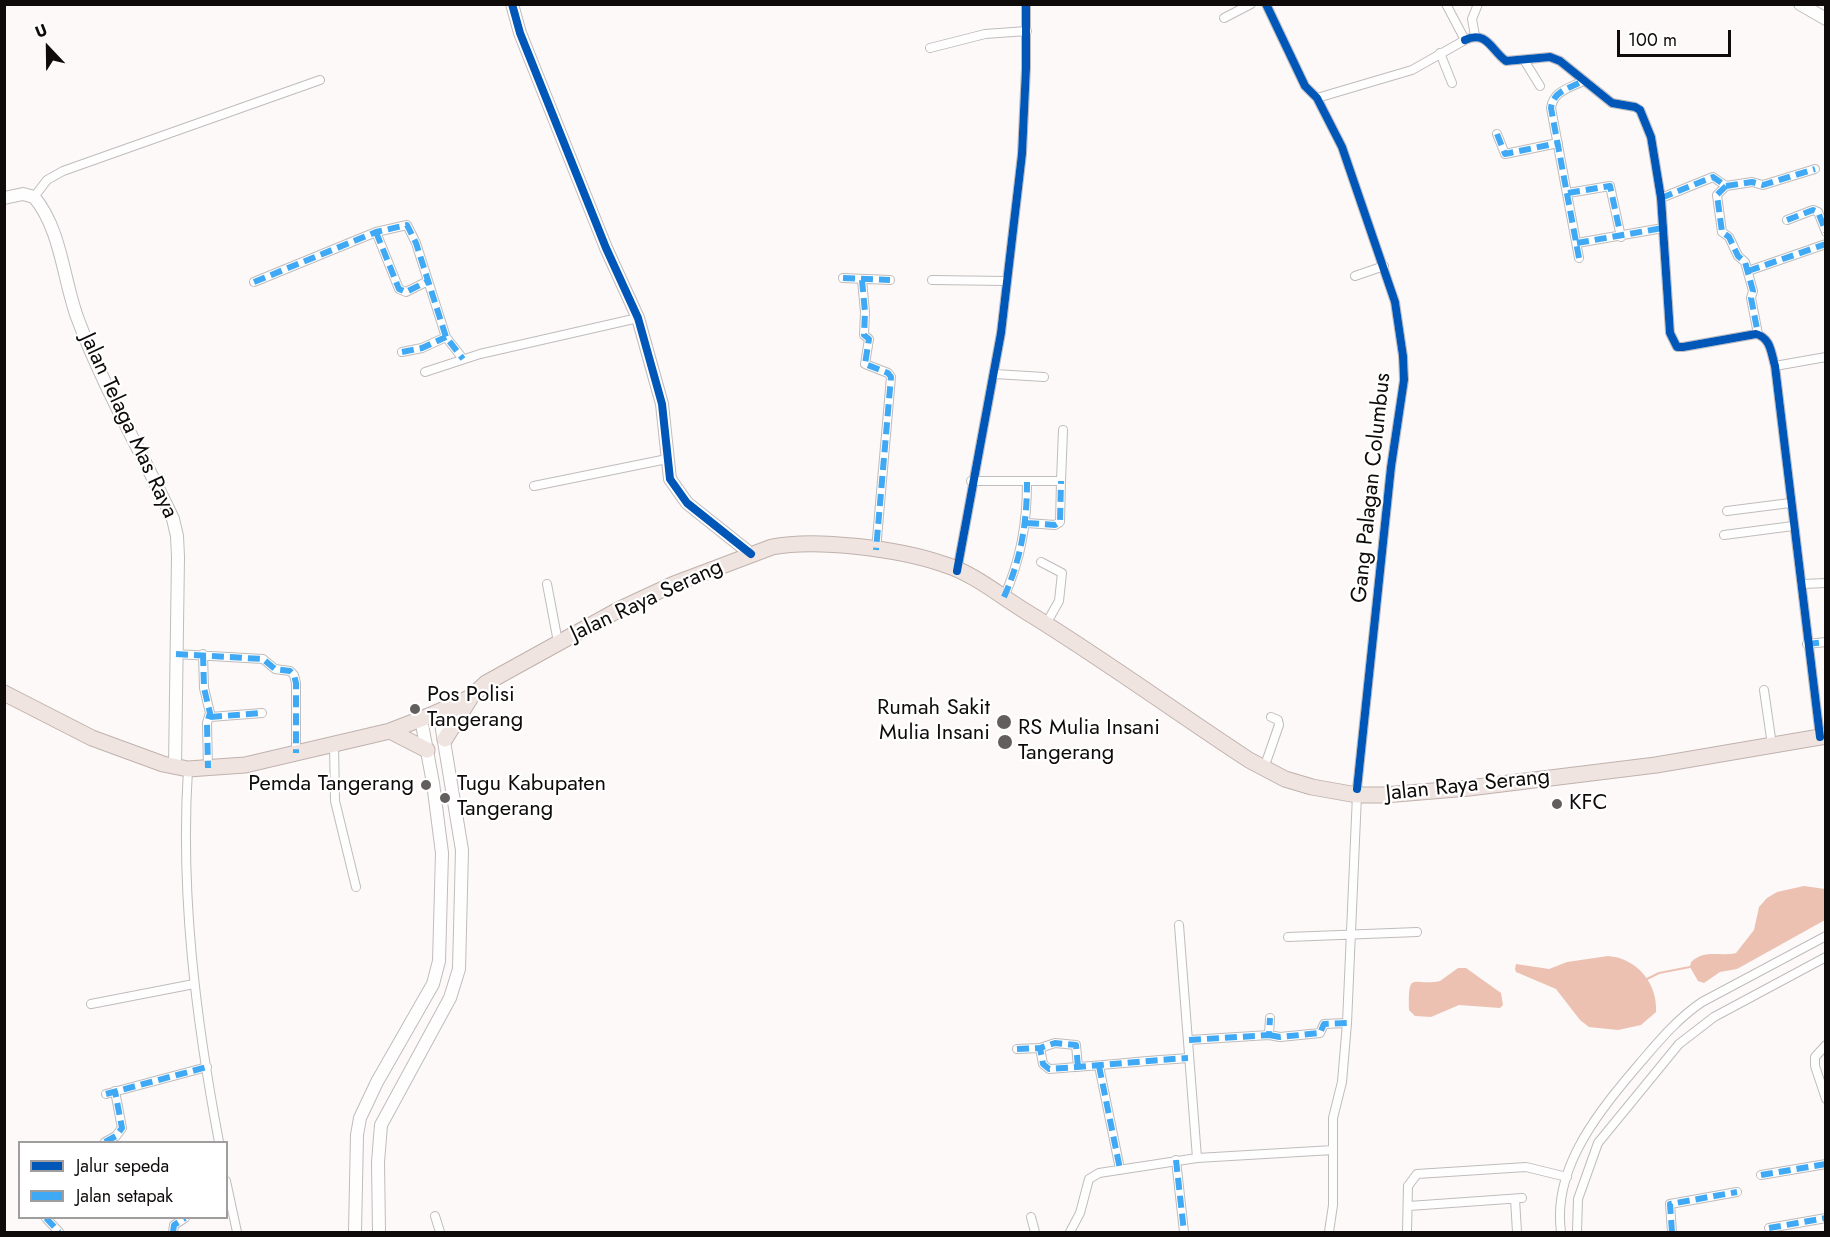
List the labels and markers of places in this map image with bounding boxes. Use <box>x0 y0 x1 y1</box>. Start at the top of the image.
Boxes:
place label: Pos Polisi Tangerang <box>427 683 523 734</box>
place label: Rumah Sakit Mulia Insani <box>877 696 990 748</box>
marker: Pos Polisi Tangerang <box>408 702 422 716</box>
marker: Rumah Sakit Mulia Insani <box>995 713 1013 731</box>
place label: RS Mulia Insani Tangerang <box>1018 716 1160 768</box>
marker: RS Mulia Insani Tangerang <box>996 733 1014 751</box>
place label: Pemda Tangerang <box>248 772 414 798</box>
place label: Tugu Kabupaten Tangerang <box>457 772 606 824</box>
marker: Pemda Tangerang <box>419 778 433 792</box>
marker: Tugu Kabupaten Tangerang <box>438 791 452 805</box>
place label: KFC <box>1569 791 1607 817</box>
marker: KFC <box>1550 797 1564 811</box>

